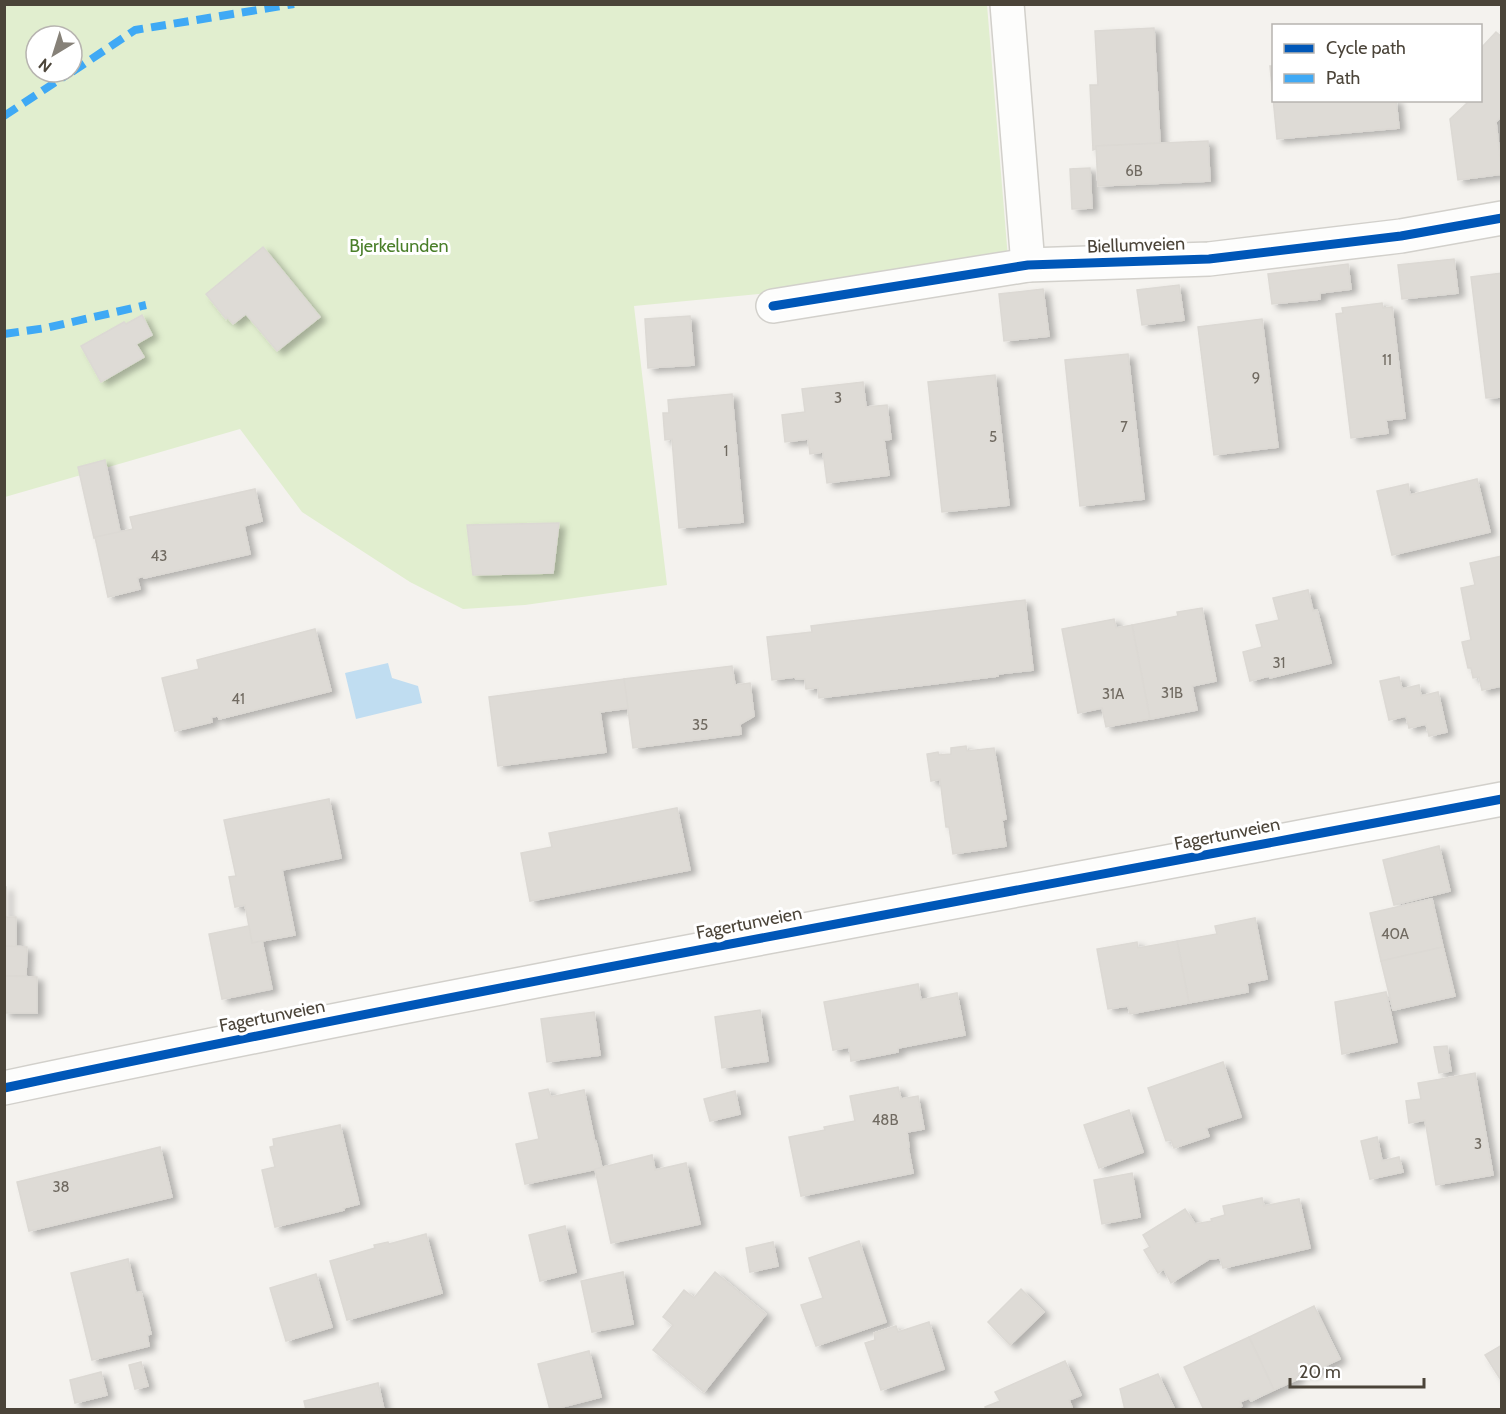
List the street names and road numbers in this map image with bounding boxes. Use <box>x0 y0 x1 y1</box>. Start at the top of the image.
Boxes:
street label: Biellumveien <box>1087 232 1185 258</box>
street label: Fagertunveien <box>1172 813 1282 855</box>
street label: Fagertunveien <box>694 902 804 944</box>
street label: Fagertunveien <box>217 995 327 1037</box>

